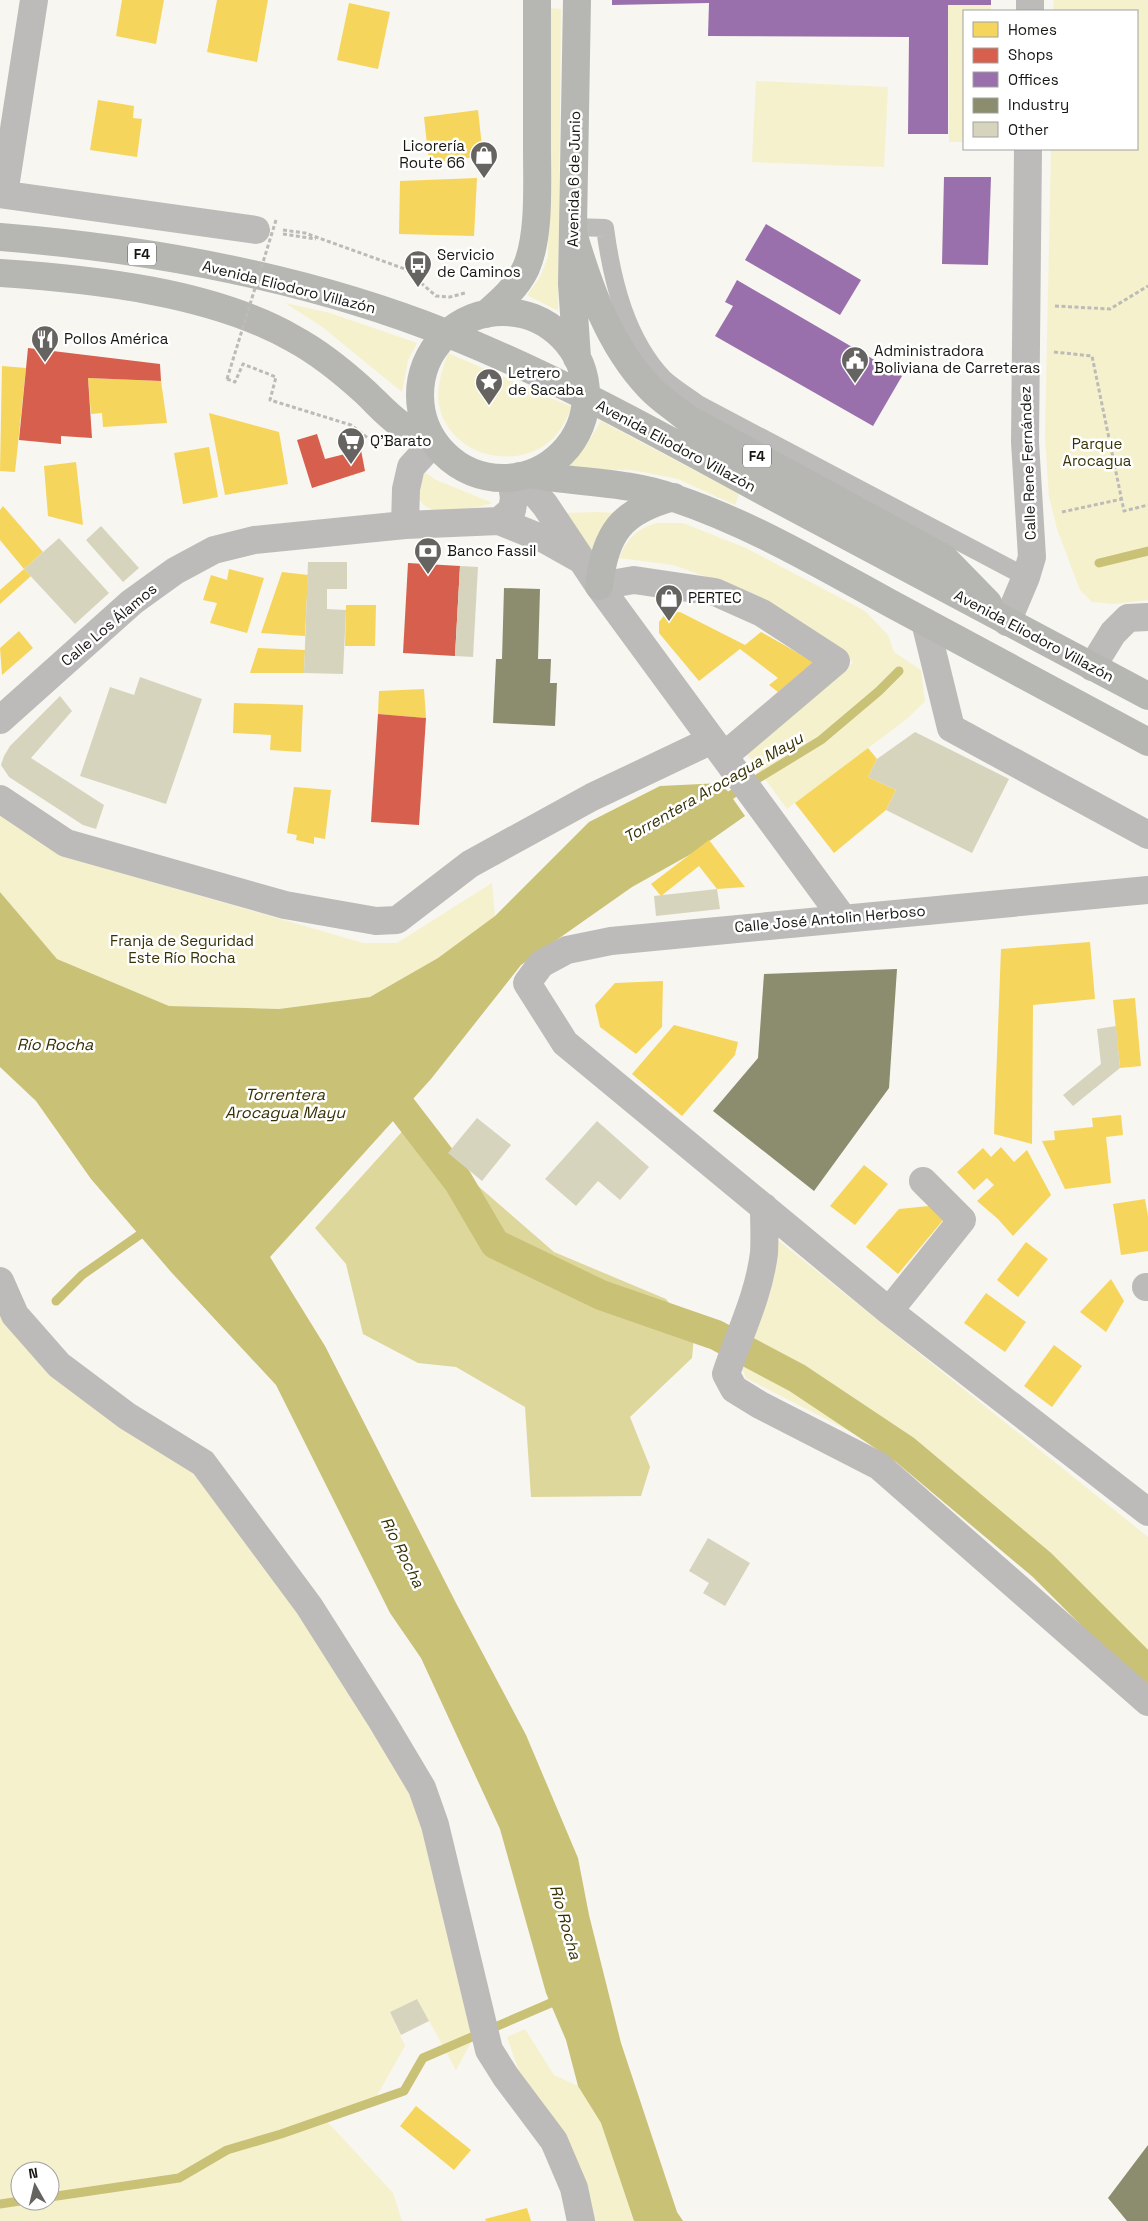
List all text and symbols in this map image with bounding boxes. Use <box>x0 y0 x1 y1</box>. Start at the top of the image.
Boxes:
legend <box>963 10 1138 150</box>
text: Homes <box>1008 20 1057 39</box>
text: Shops <box>1008 45 1053 64</box>
text: Offices <box>1008 70 1059 89</box>
text: Industry <box>1008 95 1069 114</box>
street label: Avenida 6 de Junio <box>563 111 584 247</box>
text: Other <box>1008 120 1049 139</box>
place label: Licorería Route 66 <box>399 136 465 172</box>
shop icon: Licorería Route 66 <box>469 140 499 179</box>
road number: F4 <box>128 242 156 266</box>
place label: Servicio de Caminos <box>437 245 521 281</box>
bus stop icon: Servicio de Caminos <box>403 249 433 288</box>
street label: Avenida Eliodoro Villazón <box>200 256 378 317</box>
restaurant icon: Pollos América <box>30 324 60 363</box>
place label: Pollos América <box>64 329 169 348</box>
place label: Administradora Boliviana de Carreteras <box>874 341 1040 377</box>
public building icon: Administradora Boliviana de Carreteras <box>840 345 870 384</box>
place label: Letrero de Sacaba <box>508 363 584 399</box>
place icon: Letrero de Sacaba <box>474 367 504 406</box>
street label: Calle Rene Fernández <box>1015 386 1040 540</box>
street label: Avenida Eliodoro Villazón <box>593 395 759 496</box>
supermarket icon: Q'Barato <box>336 426 366 465</box>
place label: Q'Barato <box>370 431 432 450</box>
park label: Parque Arocagua <box>1063 434 1132 470</box>
road number: F4 <box>743 444 771 468</box>
bank icon: Banco Fassil <box>413 536 443 575</box>
place label: Banco Fassil <box>447 541 537 560</box>
street label: Calle Los Álamos <box>57 579 160 670</box>
shop icon: PERTEC <box>654 583 684 622</box>
street label: Avenida Eliodoro Villazón <box>951 585 1117 686</box>
place label: PERTEC <box>688 588 742 607</box>
water label: Torrentera Arocagua Mayu <box>620 727 808 848</box>
street label: Calle José Antolin Herboso <box>734 901 926 936</box>
park label: Franja de Seguridad Este Río Rocha <box>110 931 254 967</box>
water label: Río Rocha <box>17 1034 94 1055</box>
water label: Torrentera Arocagua Mayu <box>225 1084 346 1123</box>
water label: Río Rocha <box>376 1513 430 1592</box>
water label: Río Rocha <box>545 1882 586 1963</box>
north arrow <box>10 2161 60 2211</box>
text: N <box>27 2164 39 2183</box>

